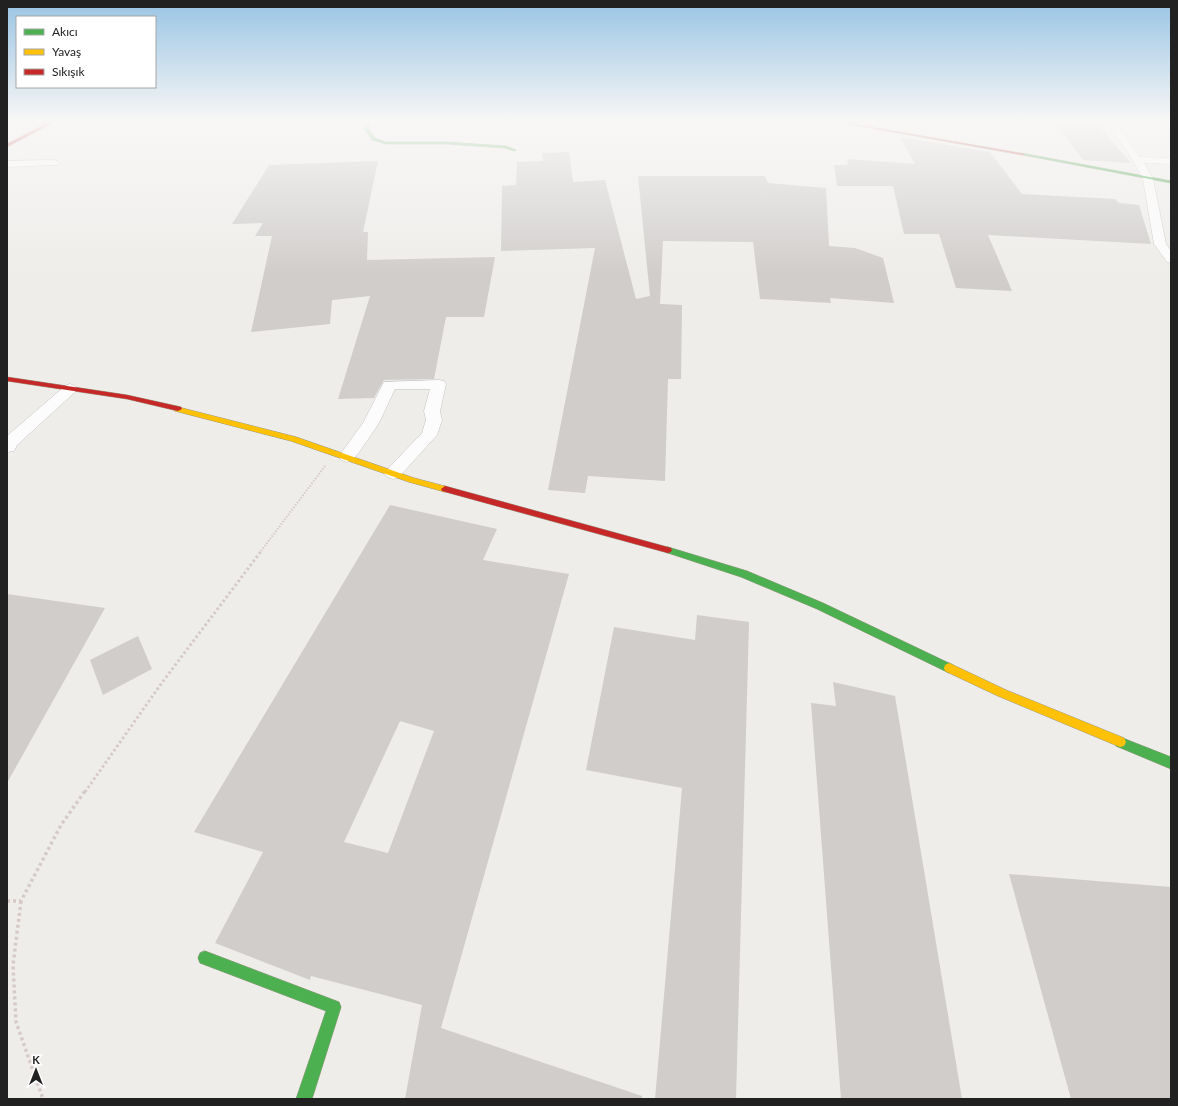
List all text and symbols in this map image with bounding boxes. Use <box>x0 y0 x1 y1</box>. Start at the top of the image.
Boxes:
legend <box>16 16 156 88</box>
text: Akıcı <box>52 24 78 39</box>
text: Yavaş <box>52 44 81 59</box>
text: Sıkışık <box>52 64 85 79</box>
north arrow <box>16 1050 56 1090</box>
text: K <box>32 1053 40 1066</box>

